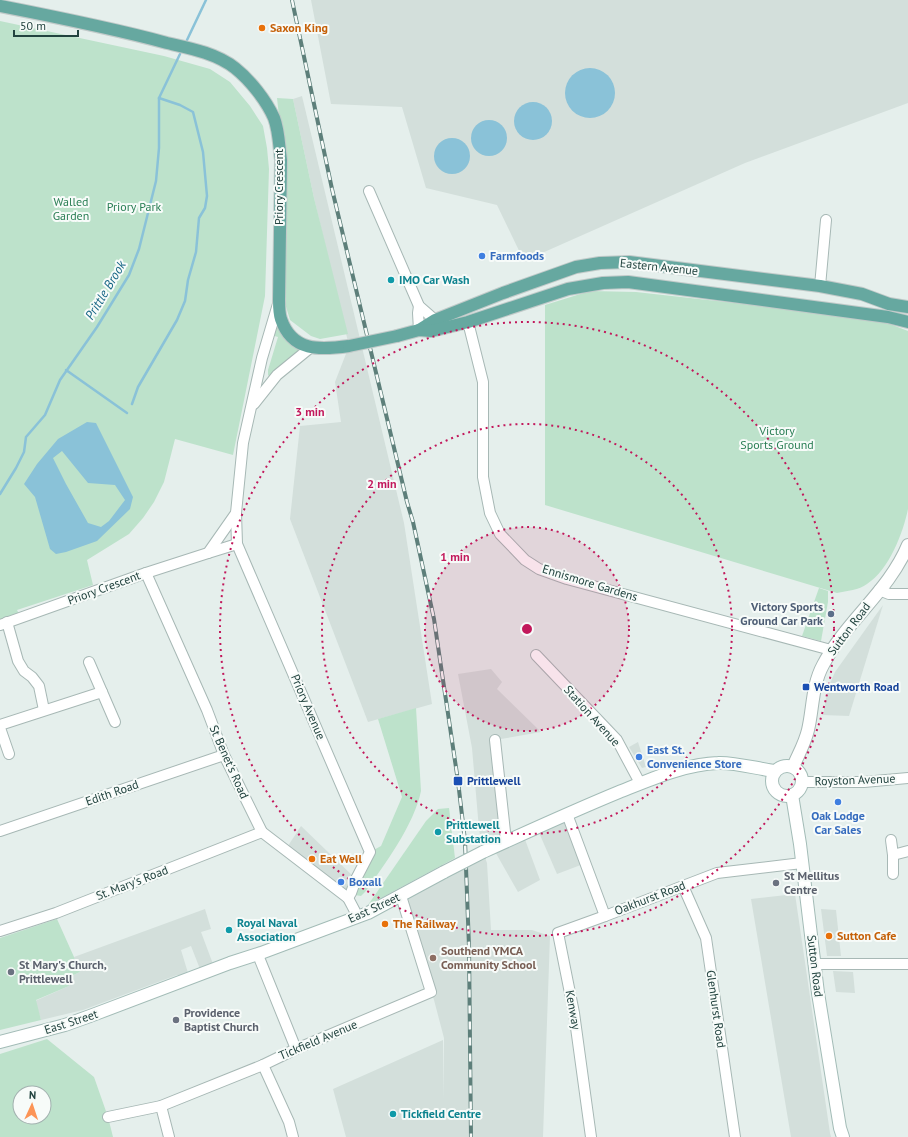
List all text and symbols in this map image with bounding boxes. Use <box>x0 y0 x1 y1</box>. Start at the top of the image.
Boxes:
scale bar <box>14 12 78 38</box>
text: 50 m <box>20 18 46 33</box>
place label: Saxon King <box>270 20 328 35</box>
marker: Saxon King <box>257 23 267 33</box>
street label: Priory Crescent <box>271 149 286 225</box>
park label: Walled Garden <box>53 194 89 223</box>
park label: Priory Park <box>107 199 162 214</box>
place label: Farmfoods <box>490 248 544 263</box>
marker: Farmfoods <box>477 251 487 261</box>
street label: Eastern Avenue <box>619 255 699 278</box>
water label: Prittle Brook <box>81 257 130 323</box>
place label: IMO Car Wash <box>399 272 470 287</box>
marker: IMO Car Wash <box>386 275 396 285</box>
text: 3 min <box>295 404 325 419</box>
park label: Victory Sports Ground <box>740 423 814 452</box>
text: 2 min <box>367 476 397 491</box>
text: 1 min <box>440 549 470 564</box>
street label: Ennismore Gardens <box>541 561 640 604</box>
street label: Priory Crescent <box>65 567 142 608</box>
place label: Victory Sports Ground Car Park <box>740 599 823 628</box>
street label: Sutton Road <box>824 599 873 658</box>
marker: Victory Sports Ground Car Park <box>826 609 836 619</box>
centre of rings <box>520 622 534 636</box>
street label: Priory Avenue <box>288 672 329 742</box>
place label: Wentworth Road <box>814 679 899 694</box>
street label: Station Avenue <box>561 682 624 749</box>
marker: Wentworth Road <box>801 682 811 692</box>
street label: St Benet's Road <box>207 723 252 801</box>
place label: East St. Convenience Store <box>647 742 742 771</box>
marker: East St. Convenience Store <box>634 752 644 762</box>
street label: Royston Avenue <box>814 771 896 788</box>
place label: Prittlewell <box>467 773 521 788</box>
marker: Prittlewell <box>452 775 464 787</box>
street label: Edith Road <box>83 776 140 809</box>
marker: Oak Lodge Car Sales <box>833 797 843 807</box>
place label: Oak Lodge Car Sales <box>811 808 865 837</box>
place label: Prittlewell Substation <box>446 817 501 846</box>
marker: Prittlewell Substation <box>433 827 443 837</box>
place label: Eat Well <box>320 851 362 866</box>
marker: Eat Well <box>307 854 317 864</box>
street label: St. Mary's Road <box>94 862 170 903</box>
place label: St Mellitus Centre <box>784 868 839 897</box>
place label: Boxall <box>349 874 382 889</box>
marker: Boxall <box>336 877 346 887</box>
street label: Oakhurst Road <box>612 877 687 918</box>
marker: St Mellitus Centre <box>771 878 781 888</box>
street label: East Street <box>346 889 402 926</box>
place label: Royal Naval Association <box>237 915 298 944</box>
place label: The Railway <box>393 916 456 931</box>
marker: The Railway <box>380 919 390 929</box>
marker: Royal Naval Association <box>224 925 234 935</box>
place label: Sutton Cafe <box>837 928 896 943</box>
marker: Sutton Cafe <box>824 931 834 941</box>
street label: Sutton Road <box>804 934 827 998</box>
place label: Southend YMCA Community School <box>441 943 537 972</box>
marker: Southend YMCA Community School <box>428 953 438 963</box>
place label: St Mary's Church, Prittlewell <box>19 957 107 986</box>
marker: St Mary's Church, Prittlewell <box>6 967 16 977</box>
street label: Glenhurst Road <box>704 969 729 1049</box>
street label: Kenway <box>563 989 584 1031</box>
place label: Providence Baptist Church <box>184 1005 259 1034</box>
street label: East Street <box>42 1006 99 1037</box>
marker: Providence Baptist Church <box>171 1015 181 1025</box>
street label: Tickfield Avenue <box>276 1016 359 1063</box>
north arrow <box>12 1085 52 1125</box>
text: N <box>29 1088 37 1102</box>
place label: Tickfield Centre <box>401 1106 481 1121</box>
marker: Tickfield Centre <box>388 1109 398 1119</box>

